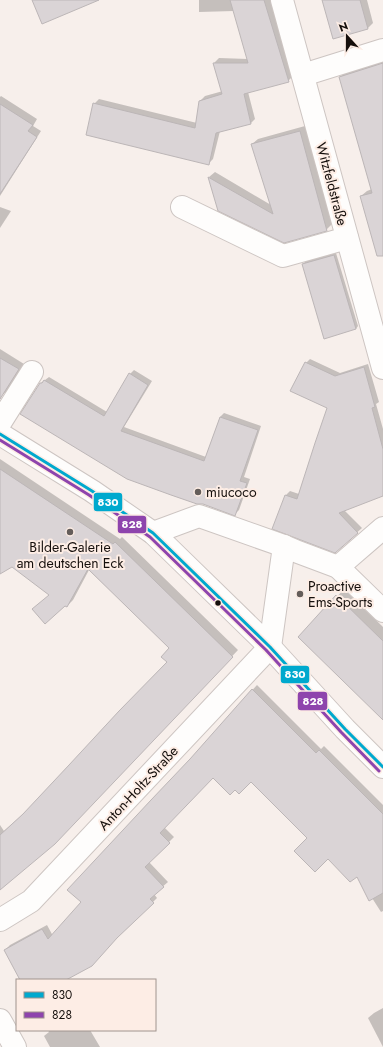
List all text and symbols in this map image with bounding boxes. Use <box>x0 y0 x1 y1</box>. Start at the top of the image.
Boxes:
north arrow <box>327 16 367 56</box>
text: N <box>336 18 350 36</box>
street label: Witzfeldstraße <box>311 140 353 228</box>
place label: miucoco <box>206 482 257 502</box>
marker: miucoco <box>193 487 203 497</box>
line badge: 830 <box>93 492 123 512</box>
text: 830 <box>97 494 119 510</box>
line badge: 828 <box>117 515 147 534</box>
text: 828 <box>121 516 143 532</box>
marker: Bilder-Galerie am deutschen Eck <box>65 527 75 537</box>
place label: Bilder-Galerie am deutschen Eck <box>17 537 124 573</box>
place label: Proactive Ems-Sports <box>308 576 373 612</box>
marker: Proactive Ems-Sports <box>295 589 305 599</box>
unlabelled marker <box>213 598 223 608</box>
line badge: 830 <box>280 665 310 684</box>
text: 830 <box>284 666 306 682</box>
line badge: 828 <box>297 691 328 711</box>
text: 828 <box>302 693 324 709</box>
street label: Anton-Holtz-Straße <box>93 741 183 835</box>
legend <box>16 979 156 1031</box>
text: 830 <box>52 986 72 1004</box>
text: 828 <box>52 1006 72 1024</box>

